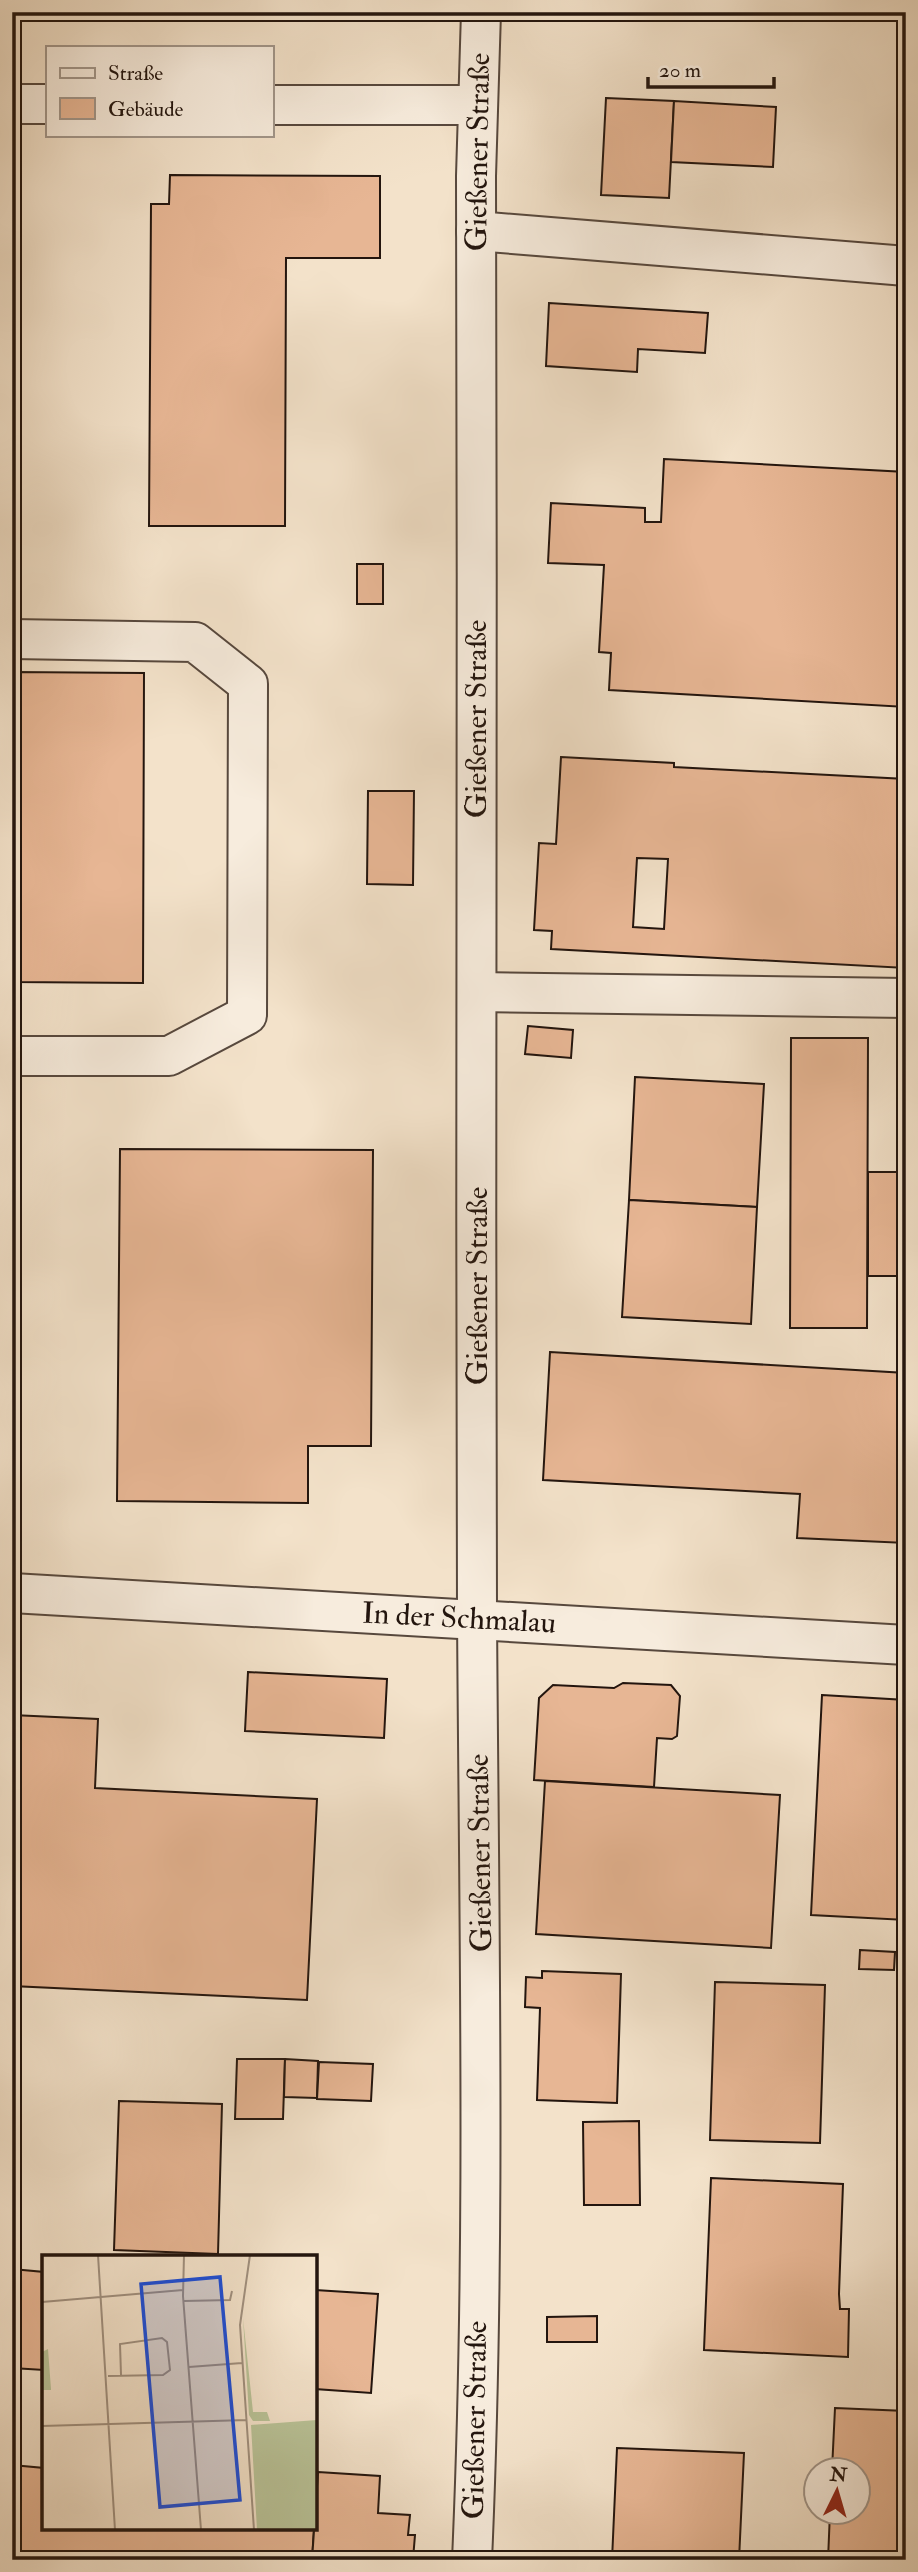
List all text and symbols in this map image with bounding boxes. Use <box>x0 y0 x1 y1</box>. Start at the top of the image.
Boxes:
legend <box>46 46 273 136</box>
scale bar <box>648 46 774 90</box>
street label: Gießener Straße <box>458 52 498 252</box>
text: 20 m <box>659 57 701 84</box>
text: Straße <box>108 60 163 87</box>
text: Gebäude <box>108 96 184 123</box>
street label: Gießener Straße <box>458 620 495 818</box>
street label: Gießener Straße <box>459 1187 496 1385</box>
street label: In der Schmalau <box>361 1594 557 1642</box>
street label: Gießener Straße <box>460 1753 500 1953</box>
inset map <box>42 2255 317 2530</box>
street label: Gießener Straße <box>455 2320 495 2520</box>
north arrow <box>802 2456 872 2526</box>
text: N <box>828 2462 849 2488</box>

